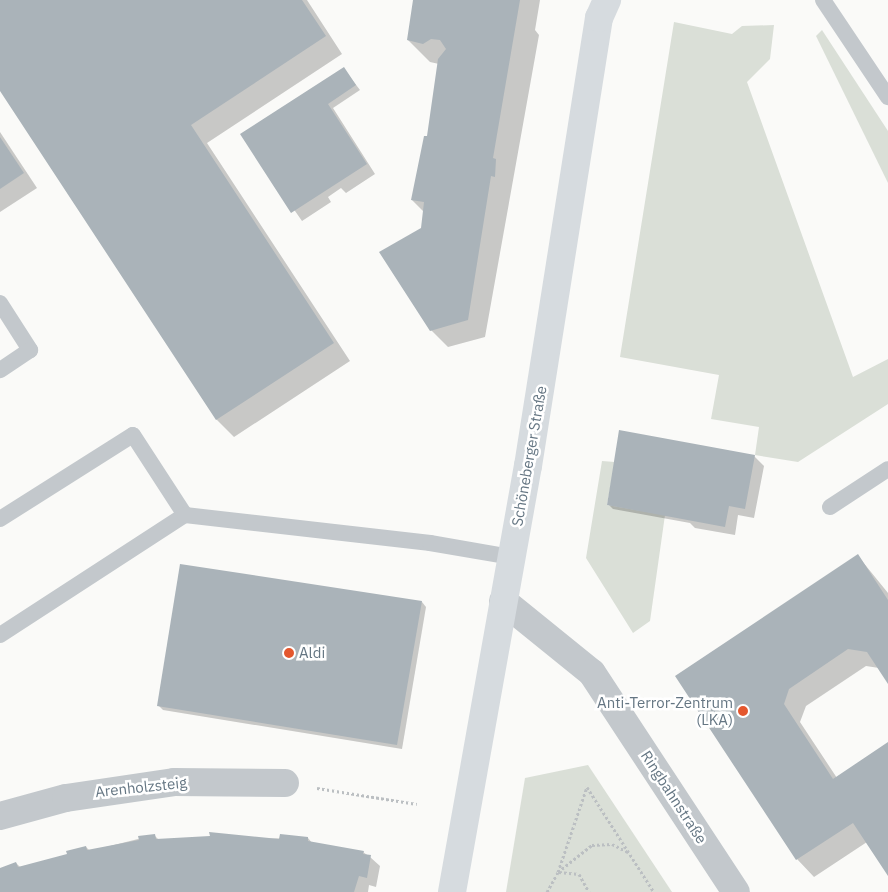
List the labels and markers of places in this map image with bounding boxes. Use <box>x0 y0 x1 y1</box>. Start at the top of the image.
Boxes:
place label: Aldi <box>299 644 325 662</box>
marker: Aldi <box>283 647 295 659</box>
place label: Anti-Terror-Zentrum (LKA) <box>597 693 733 728</box>
marker: Anti-Terror-Zentrum (LKA) <box>737 705 749 717</box>

